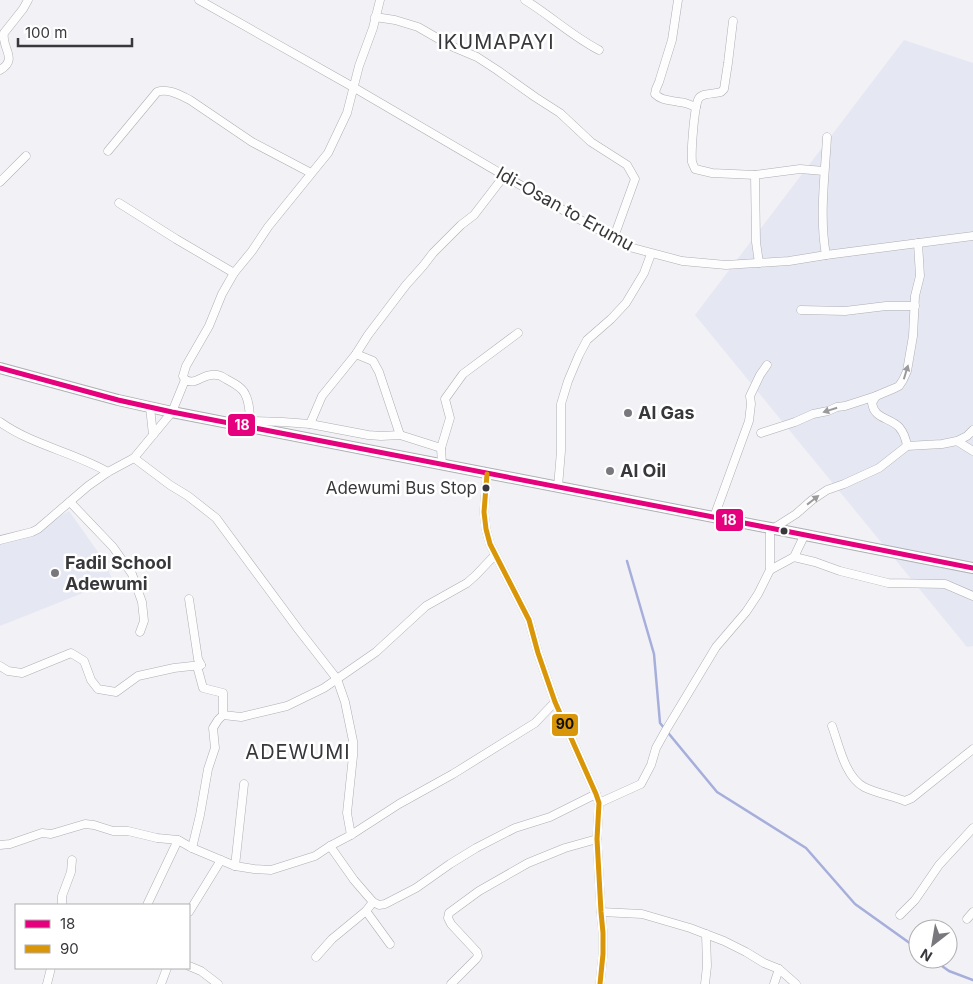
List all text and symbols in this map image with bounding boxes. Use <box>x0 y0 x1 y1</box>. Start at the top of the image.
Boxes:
scale bar <box>18 15 131 47</box>
text: 100 m <box>25 23 67 42</box>
district label: IKUMAPAYI <box>437 30 555 54</box>
street label: Idi-Osan to Erumu <box>493 162 638 255</box>
one-way arrow <box>902 364 910 379</box>
place label: Al Gas <box>638 402 695 423</box>
one-way arrow <box>822 406 837 414</box>
marker: Al Gas <box>622 407 634 419</box>
line badge: 18 <box>227 413 256 437</box>
text: 18 <box>234 416 250 433</box>
place label: Al Oil <box>620 460 666 481</box>
marker: Al Oil <box>604 465 616 477</box>
place label: Adewumi Bus Stop <box>326 478 477 498</box>
marker: Adewumi Bus Stop <box>481 483 491 493</box>
one-way arrow <box>806 494 819 505</box>
line badge: 18 <box>715 508 744 532</box>
text: 18 <box>721 511 737 528</box>
unlabelled marker <box>779 526 789 536</box>
place label: Fadil School Adewumi <box>65 552 172 594</box>
marker: Fadil School Adewumi <box>49 567 61 579</box>
line badge: 90 <box>551 713 579 737</box>
text: 90 <box>556 715 574 732</box>
district label: ADEWUMI <box>245 740 351 764</box>
legend <box>15 904 190 969</box>
text: 18 <box>60 914 75 933</box>
north arrow <box>908 919 958 969</box>
text: 90 <box>60 939 79 958</box>
text: N <box>917 946 935 966</box>

